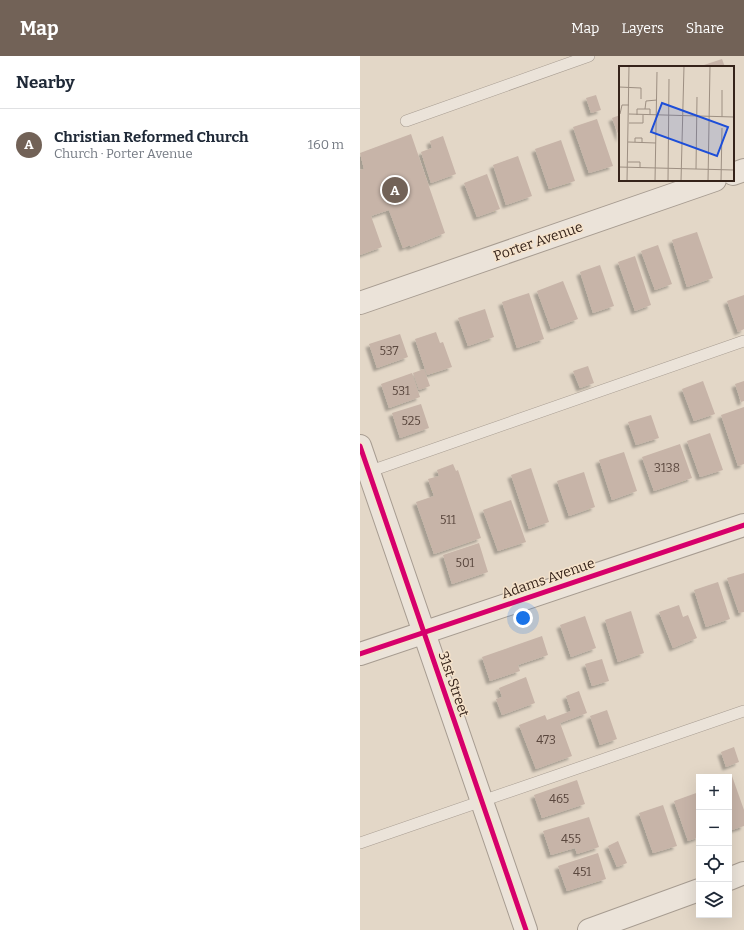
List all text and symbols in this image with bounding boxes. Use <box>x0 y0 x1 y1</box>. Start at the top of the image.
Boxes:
text: Map <box>20 17 59 40</box>
text: Map <box>571 20 599 37</box>
text: Layers <box>621 20 664 37</box>
text: Share <box>686 20 724 37</box>
inset map <box>619 66 734 181</box>
text: Nearby <box>16 72 75 93</box>
text: Christian Reformed Church <box>54 128 249 146</box>
text: A <box>24 137 34 152</box>
text: 160 m <box>308 137 344 152</box>
text: Church · Porter Avenue <box>54 146 193 161</box>
pin: A <box>382 175 408 205</box>
street label: Porter Avenue <box>491 218 585 265</box>
house number: 537 <box>380 344 399 358</box>
house number: 531 <box>392 384 410 398</box>
house number: 525 <box>401 414 421 428</box>
house number: 3138 <box>654 461 680 475</box>
house number: 511 <box>440 513 456 527</box>
street label: Adams Avenue <box>499 555 597 602</box>
house number: 501 <box>456 556 475 570</box>
your location <box>513 608 533 628</box>
street label: 31st Street <box>434 649 473 719</box>
house number: 473 <box>536 733 556 747</box>
map controls <box>696 774 732 918</box>
button: + <box>696 774 732 810</box>
house number: 465 <box>549 792 569 806</box>
button: − <box>696 810 732 846</box>
house number: 455 <box>561 832 581 846</box>
button: locate <box>696 846 732 882</box>
house number: 451 <box>573 865 591 879</box>
button: layers <box>696 882 732 918</box>

